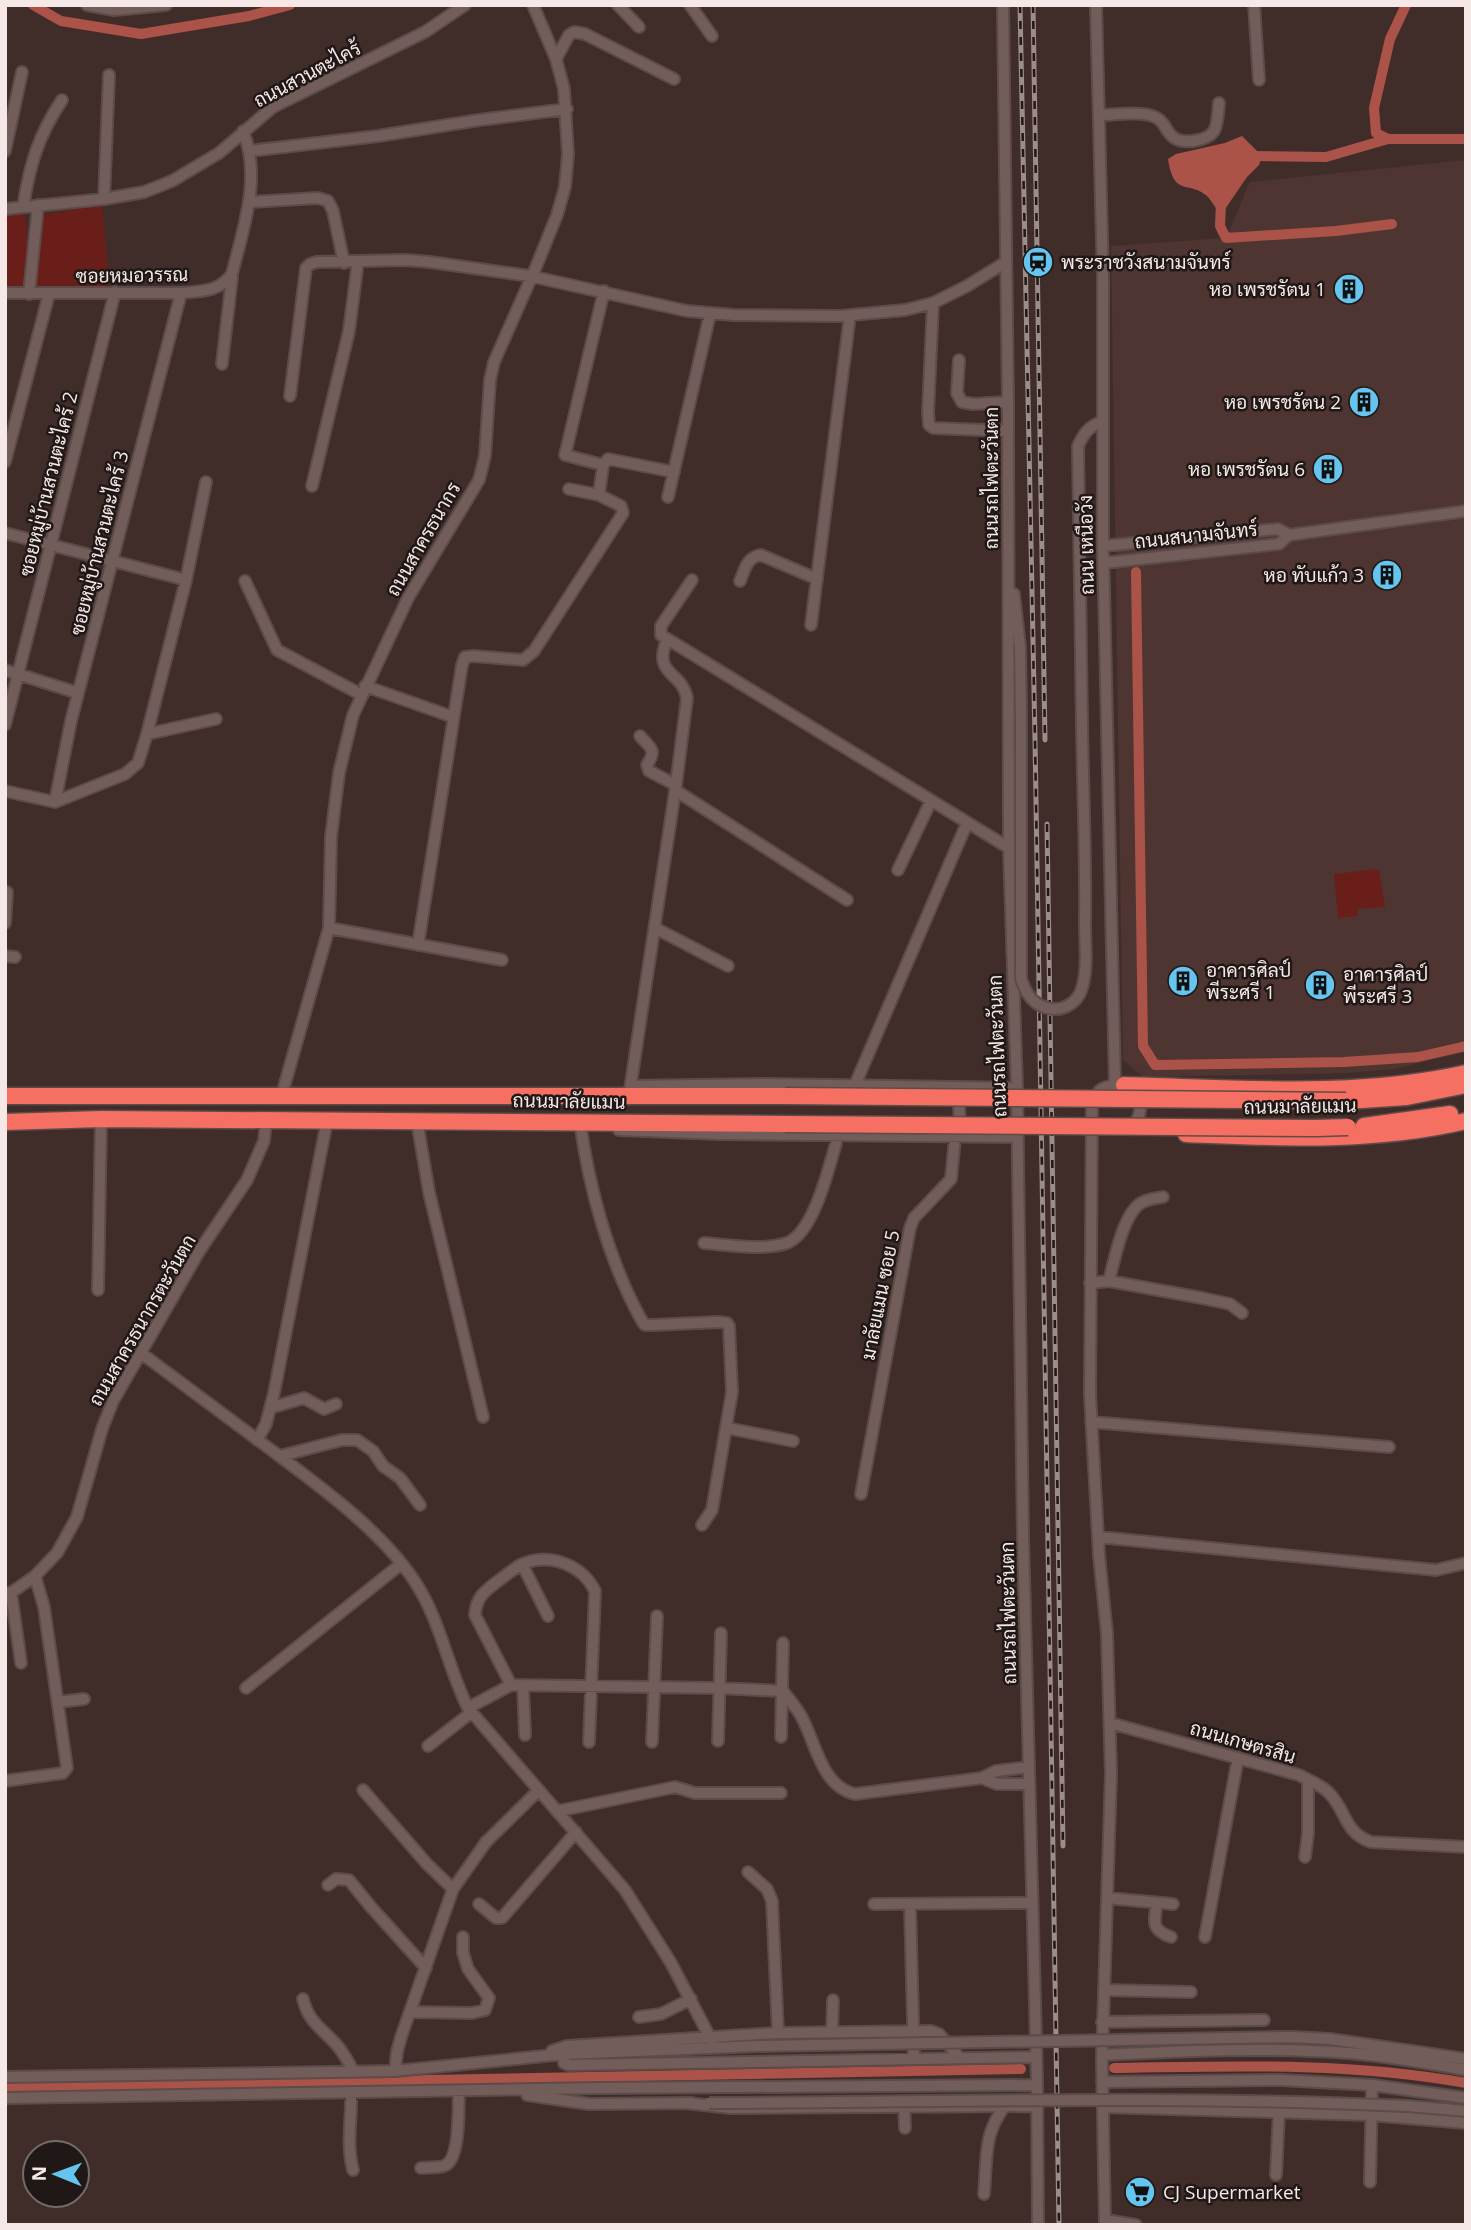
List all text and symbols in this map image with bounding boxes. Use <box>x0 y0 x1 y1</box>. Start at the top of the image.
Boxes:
street label: ถนนสวนตะไคร้ <box>249 34 366 113</box>
station icon: พระราชวังสนามจันทร์ <box>1021 245 1055 279</box>
place label: พระราชวังสนามจันทร์ <box>1061 249 1231 275</box>
street label: ซอยหมอวรรณ <box>76 261 188 289</box>
building icon: หอ เพรชรัตน 1 <box>1332 272 1366 306</box>
place label: หอ เพรชรัตน 1 <box>1209 276 1326 302</box>
building icon: หอ เพรชรัตน 2 <box>1347 385 1381 419</box>
street label: ซอยหมู่บ้านสวนตะไคร้ 2 <box>12 389 85 579</box>
place label: หอ เพรชรัตน 2 <box>1224 389 1341 415</box>
street label: ถนนรถไฟตะวันตก <box>978 407 1004 549</box>
street label: ซอยหมู่บ้านสวนตะไคร้ 3 <box>63 448 136 638</box>
building icon: หอ เพรชรัตน 6 <box>1311 452 1345 486</box>
place label: หอ เพรชรัตน 6 <box>1188 456 1305 482</box>
street label: ถนนสาครธนากร <box>380 477 466 601</box>
street label: ถนน เหนือวัง <box>1072 495 1100 595</box>
street label: ถนนสนามจันทร์ <box>1133 516 1259 554</box>
building icon: หอ ทับแก้ว 3 <box>1370 558 1404 592</box>
place label: หอ ทับแก้ว 3 <box>1264 562 1364 588</box>
place label: อาคารศิลป์ พีระศรี 1 <box>1206 957 1291 1005</box>
place label: อาคารศิลป์ พีระศรี 3 <box>1343 961 1428 1009</box>
building icon: อาคารศิลป์ พีระศรี 1 <box>1166 964 1200 998</box>
building icon: อาคารศิลป์ พีระศรี 3 <box>1303 968 1337 1002</box>
street label: ถนนรถไฟตะวันตก <box>982 974 1012 1118</box>
street label: ถนนมาลัยแมน <box>512 1087 626 1115</box>
street label: ถนนมาลัยแมน <box>1243 1092 1357 1120</box>
street label: มาลัยแมน ซอย 5 <box>855 1228 905 1362</box>
street label: ถนนสาครธนากรตะวันตก <box>82 1230 202 1410</box>
street label: ถนนรถไฟตะวันตก <box>994 1542 1022 1684</box>
street label: ถนนเกษตรสิน <box>1187 1715 1299 1769</box>
north arrow <box>21 2139 91 2209</box>
text: N <box>26 2166 52 2182</box>
supermarket icon: CJ Supermarket <box>1123 2175 1157 2209</box>
place label: CJ Supermarket <box>1163 2179 1301 2205</box>

